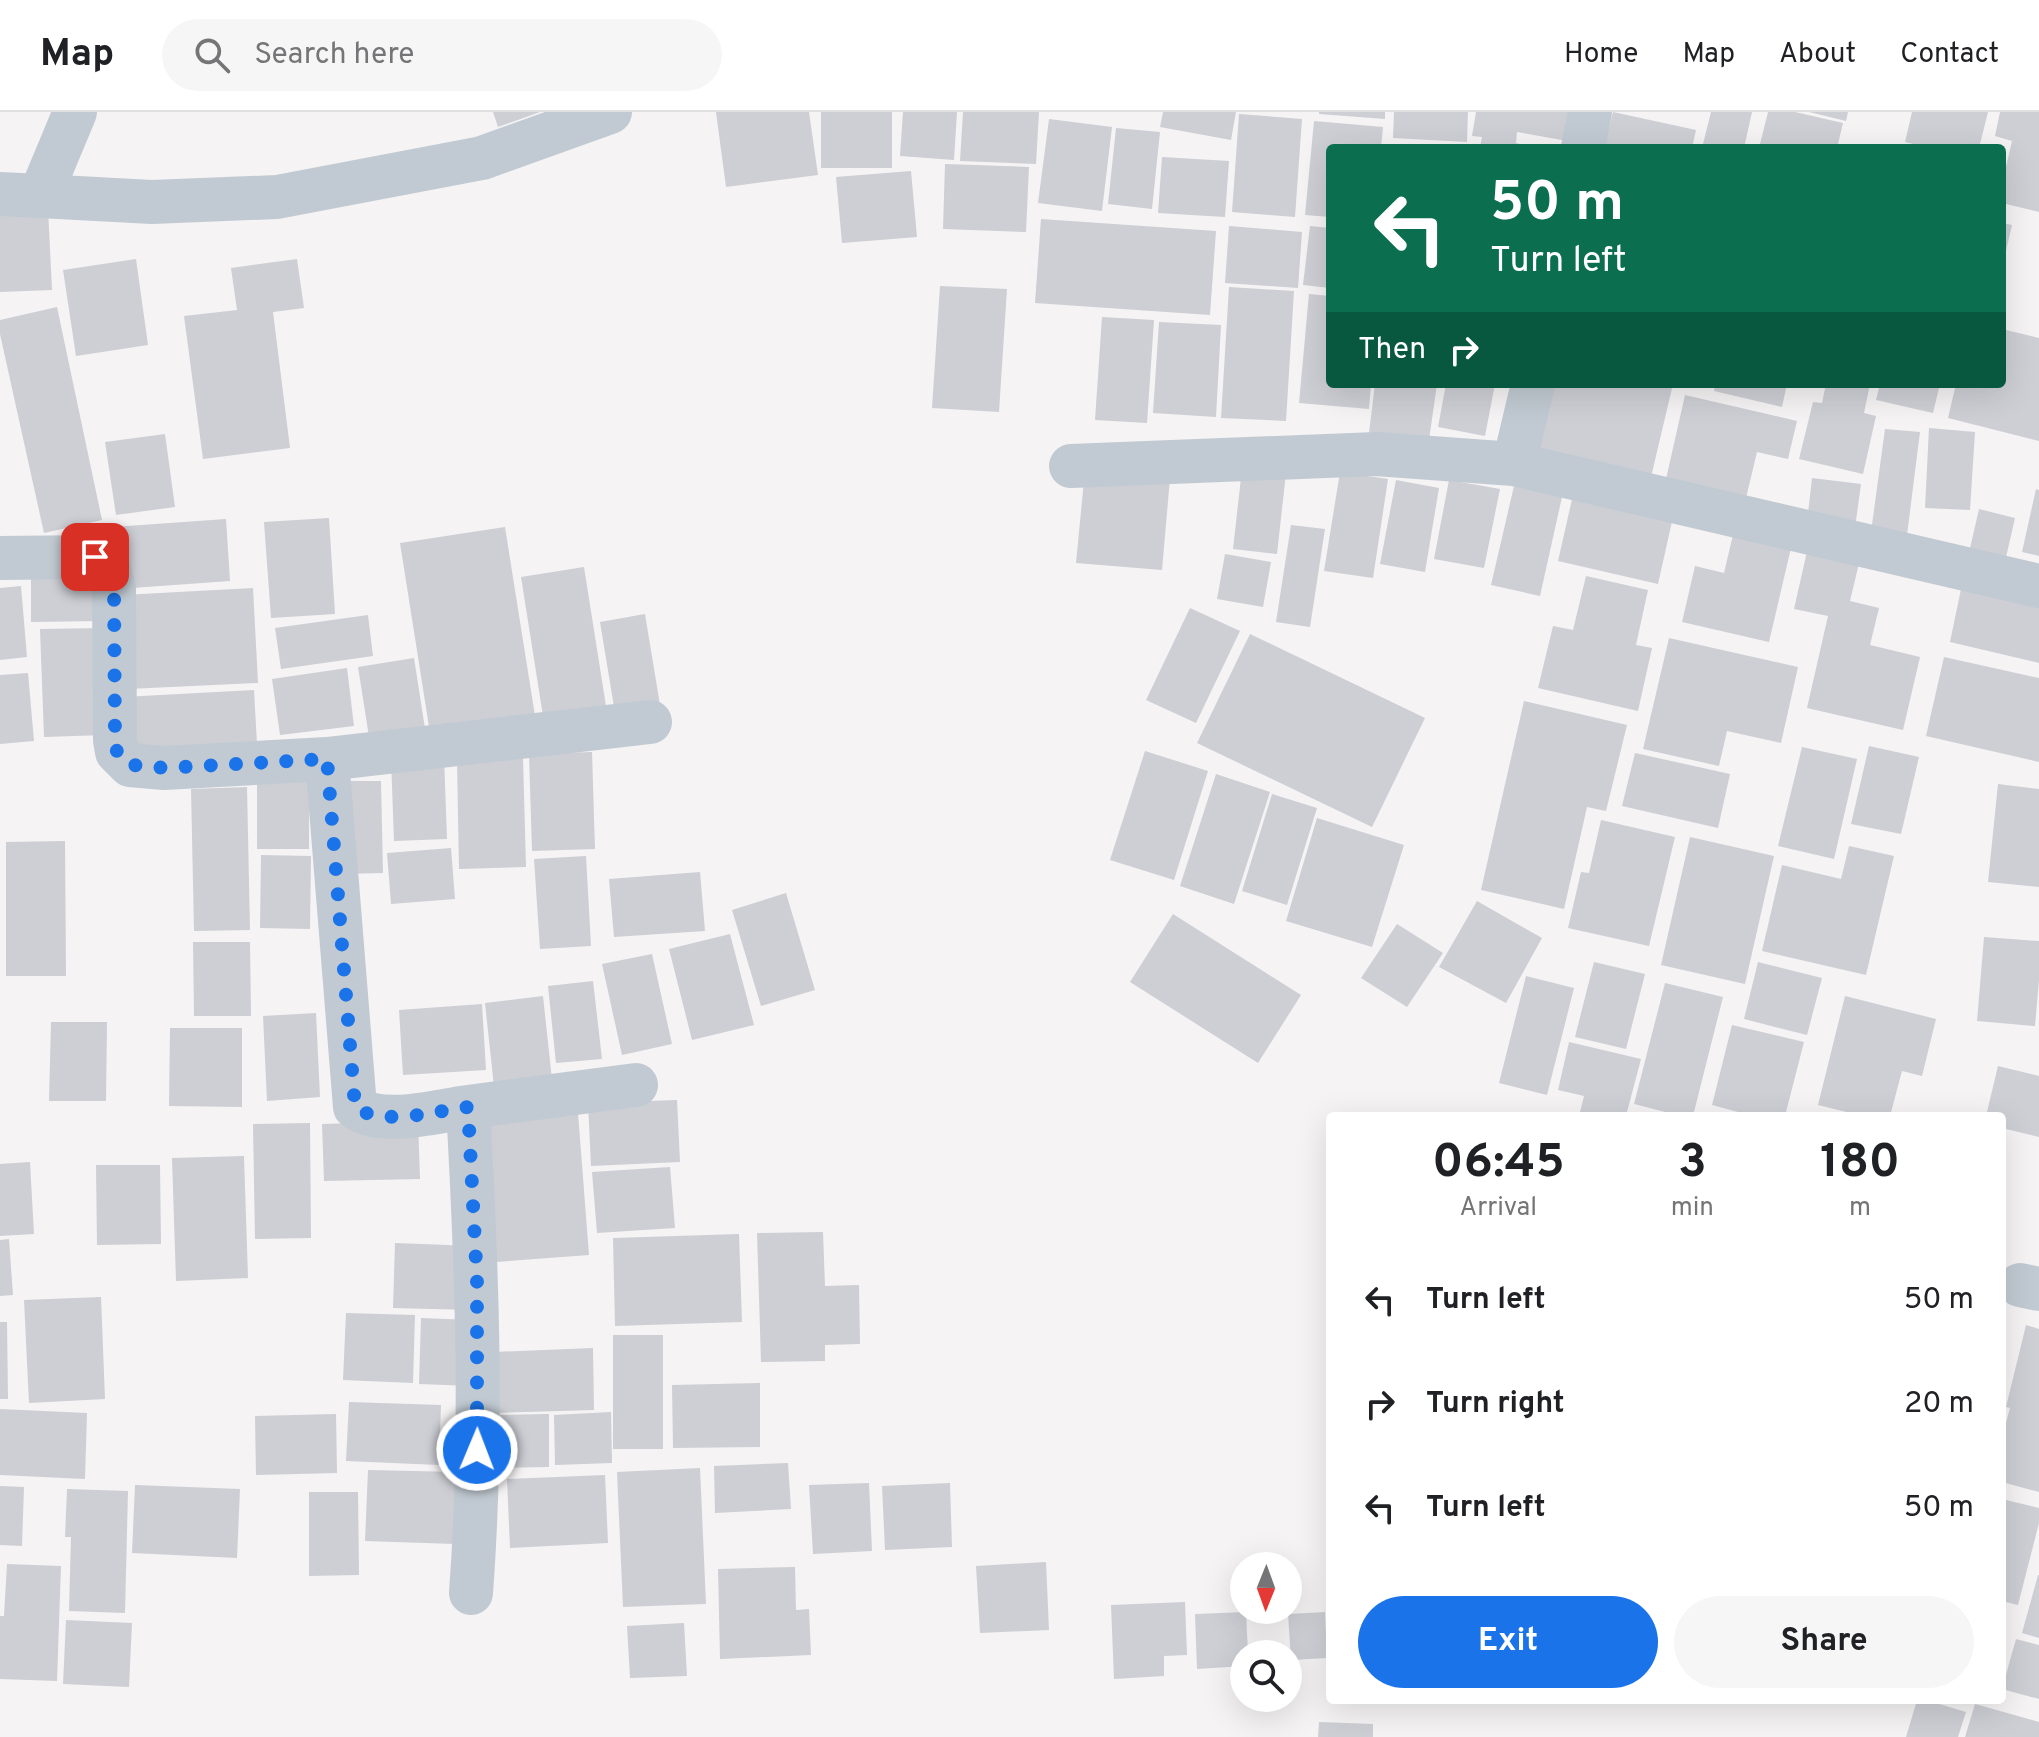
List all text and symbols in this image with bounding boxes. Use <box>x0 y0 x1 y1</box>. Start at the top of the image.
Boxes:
search box <box>162 19 722 91</box>
text: Map <box>40 31 114 80</box>
icon: search <box>190 33 234 77</box>
text: Search here <box>254 37 414 74</box>
text: Home <box>1564 37 1638 73</box>
text: Map <box>1682 37 1735 73</box>
text: About <box>1779 37 1856 73</box>
text: Contact <box>1900 37 1999 73</box>
text: 50 m <box>1490 170 1624 240</box>
icon: left <box>1358 176 1462 280</box>
text: Turn left <box>1490 239 1627 285</box>
icon: right <box>1442 328 1486 372</box>
text: Then <box>1358 332 1426 369</box>
pin <box>61 523 129 591</box>
icon: arrive <box>73 535 117 579</box>
text: 06:45 <box>1432 1134 1565 1194</box>
text: 3 <box>1678 1134 1707 1194</box>
text: 180 <box>1820 1134 1900 1194</box>
text: Arrival <box>1460 1192 1537 1225</box>
text: min <box>1671 1192 1714 1225</box>
text: m <box>1849 1192 1871 1225</box>
icon: left <box>1358 1278 1402 1322</box>
text: Turn left <box>1426 1282 1546 1319</box>
text: 50 m <box>1904 1282 1974 1319</box>
icon: right <box>1358 1382 1402 1426</box>
text: Turn right <box>1426 1386 1564 1423</box>
text: 20 m <box>1904 1386 1974 1423</box>
position arrow <box>435 1408 519 1492</box>
icon: left <box>1358 1486 1402 1530</box>
text: Turn left <box>1426 1490 1546 1527</box>
text: 50 m <box>1904 1490 1974 1527</box>
north arrow <box>1230 1552 1302 1624</box>
map controls <box>1230 1552 1302 1712</box>
button: Exit <box>1358 1596 1658 1688</box>
button: Share <box>1674 1596 1974 1688</box>
button: search <box>1230 1640 1302 1712</box>

